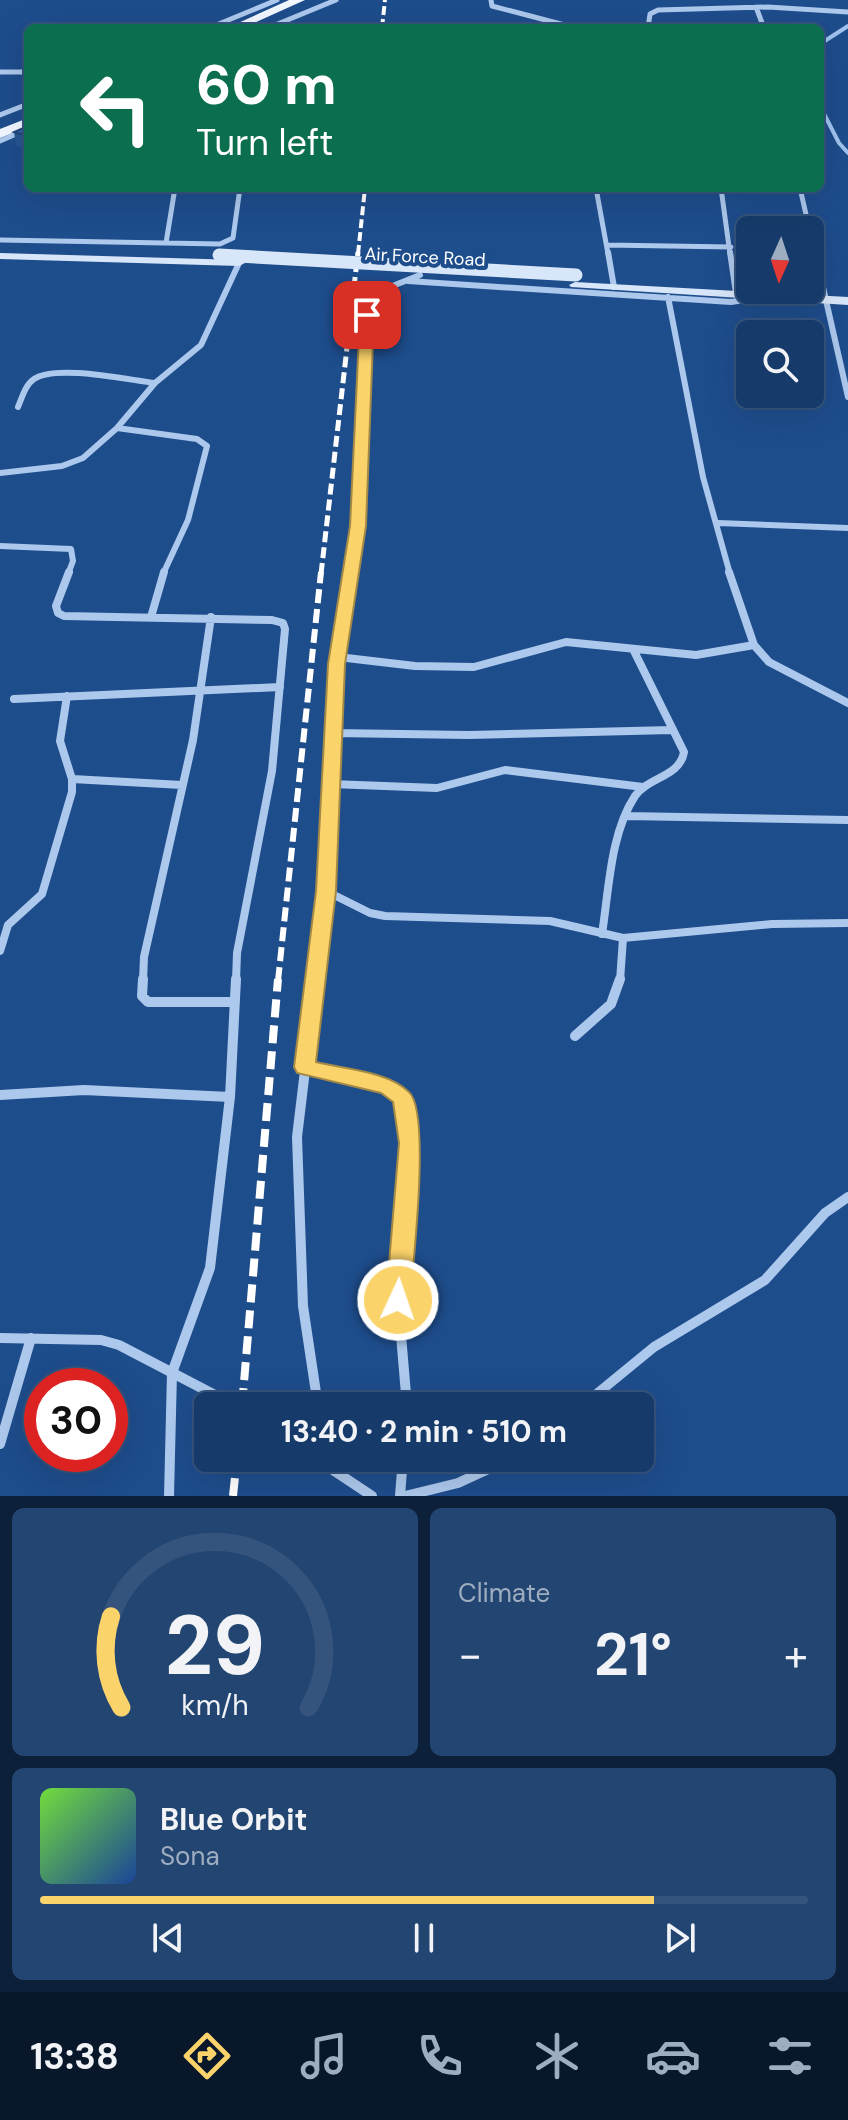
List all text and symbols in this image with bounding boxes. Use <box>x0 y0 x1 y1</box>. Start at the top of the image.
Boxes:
text: 60 m <box>196 48 337 121</box>
icon: left <box>64 56 168 160</box>
text: Turn left <box>196 119 333 166</box>
north arrow <box>736 216 824 304</box>
map controls <box>736 216 824 408</box>
street label: Air Force Road <box>364 242 486 272</box>
pin <box>333 281 401 349</box>
icon: arrive <box>345 293 389 337</box>
button: search <box>736 320 824 408</box>
position arrow <box>356 1258 440 1342</box>
speed limit sign: 30 <box>24 1368 128 1472</box>
text: 13:40 · 2 min · 510 m <box>281 1412 567 1451</box>
text: Climate <box>458 1576 550 1610</box>
text: 29 <box>165 1591 265 1700</box>
text: 21° <box>594 1615 672 1694</box>
text: − <box>458 1626 482 1684</box>
text: + <box>784 1626 808 1684</box>
text: km/h <box>181 1687 249 1724</box>
text: Blue Orbit <box>160 1800 307 1839</box>
text: Sona <box>160 1839 220 1873</box>
icon: previous <box>146 1916 190 1960</box>
icon: pause <box>402 1916 446 1960</box>
icon: next <box>658 1916 702 1960</box>
icon: directions <box>179 2028 235 2084</box>
icon: music <box>296 2028 352 2084</box>
icon: phone <box>412 2028 468 2084</box>
icon: climate <box>529 2028 585 2084</box>
icon: car <box>645 2028 701 2084</box>
icon: filters <box>762 2028 818 2084</box>
text: 13:38 <box>30 2033 119 2080</box>

